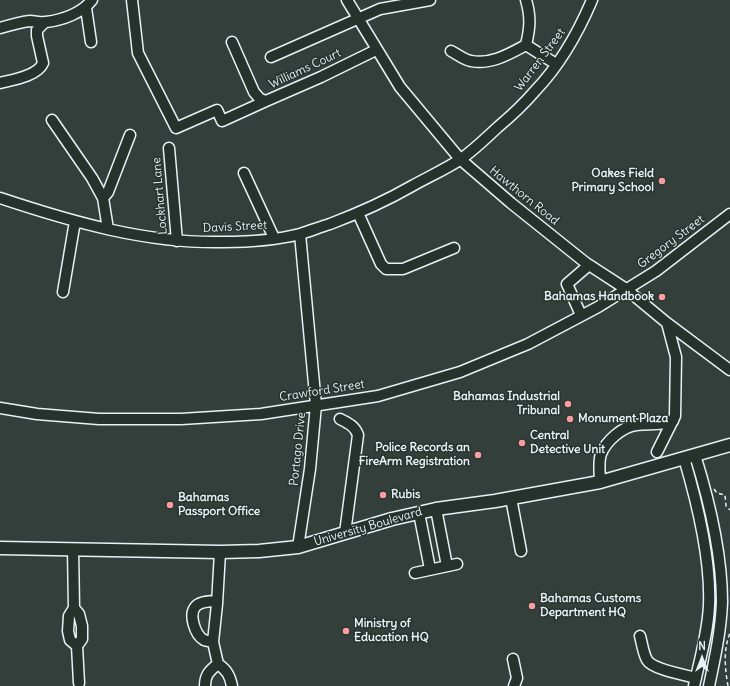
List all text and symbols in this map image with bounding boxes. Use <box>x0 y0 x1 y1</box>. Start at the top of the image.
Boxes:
street label: Warren Street <box>512 26 568 94</box>
street label: Williams Court <box>267 46 343 92</box>
street label: Lockhart Lane <box>149 157 171 235</box>
street label: Hawthorn Road <box>486 164 562 228</box>
place label: Oakes Field Primary School <box>571 167 654 195</box>
marker: Oakes Field Primary School <box>657 176 667 186</box>
street label: Gregory Street <box>635 212 707 272</box>
street label: Davis Street <box>203 218 267 236</box>
place label: Bahamas Handbook <box>544 290 654 304</box>
marker: Bahamas Handbook <box>657 292 667 302</box>
street label: Crawford Street <box>278 377 366 405</box>
place label: Bahamas Industrial Tribunal <box>453 390 560 418</box>
marker: Bahamas Industrial Tribunal <box>563 399 573 409</box>
street label: Portago Drive <box>287 411 309 487</box>
place label: Monument Plaza <box>578 412 668 426</box>
marker: Monument Plaza <box>565 414 575 424</box>
place label: Central Detective Unit <box>530 429 605 457</box>
marker: Central Detective Unit <box>517 438 527 448</box>
place label: Police Records an FireArm Registration <box>359 441 470 469</box>
marker: Police Records an FireArm Registration <box>473 450 483 460</box>
place label: Rubis <box>391 488 420 502</box>
marker: Rubis <box>378 490 388 500</box>
place label: Bahamas Passport Office <box>178 491 260 519</box>
marker: Bahamas Passport Office <box>165 500 175 510</box>
street label: University Boulevard <box>312 505 424 549</box>
place label: Bahamas Customs Department HQ <box>540 592 641 620</box>
marker: Bahamas Customs Department HQ <box>527 601 537 611</box>
place label: Ministry of Education HQ <box>354 617 429 645</box>
marker: Ministry of Education HQ <box>341 626 351 636</box>
north arrow <box>682 638 722 678</box>
text: N <box>698 639 706 653</box>

